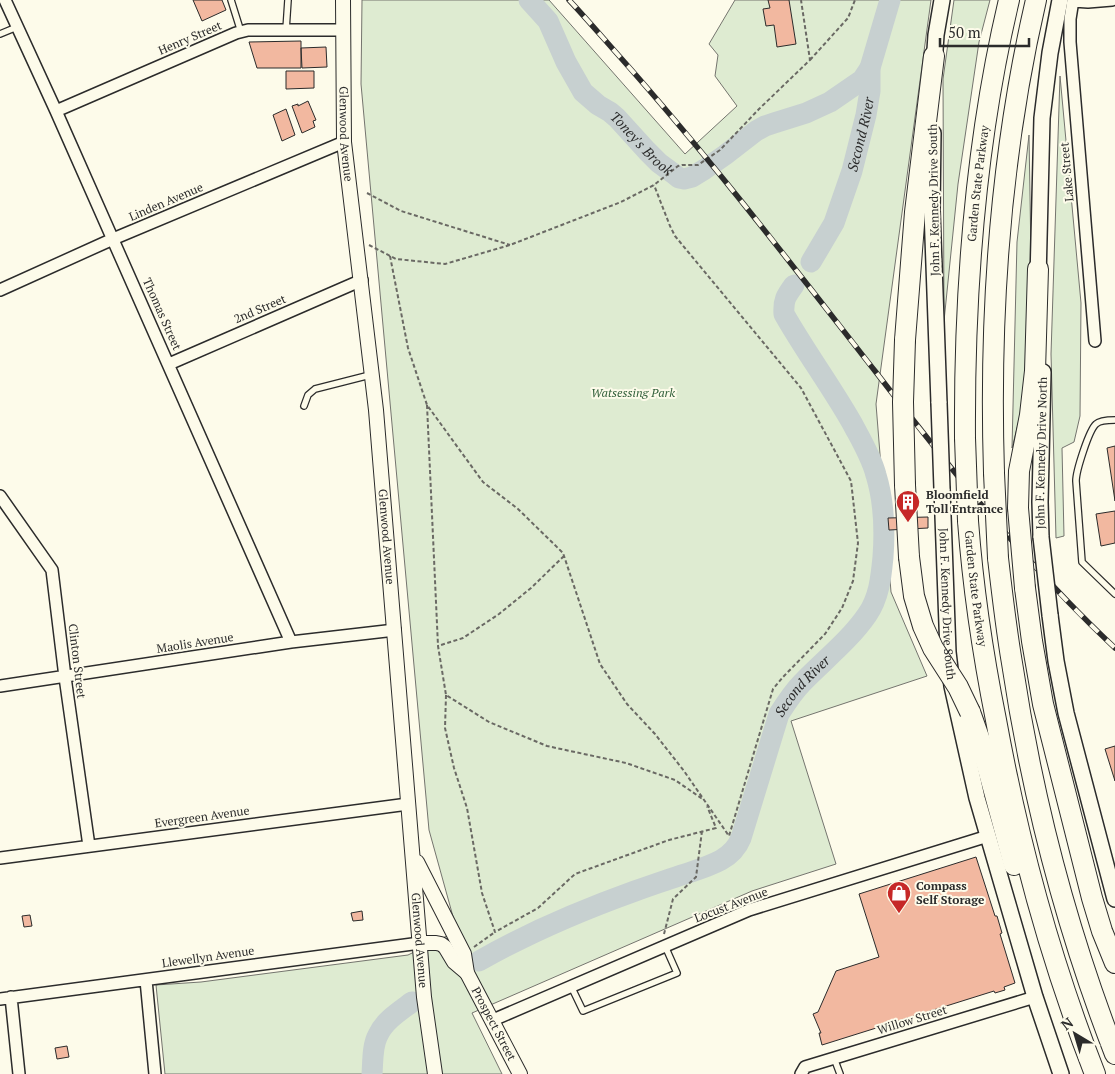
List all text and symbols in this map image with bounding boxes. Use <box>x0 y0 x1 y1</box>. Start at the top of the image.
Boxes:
scale bar <box>940 15 1029 47</box>
street label: Henry Street <box>156 17 224 58</box>
text: 50 m <box>948 22 981 42</box>
street label: Glenwood Avenue <box>337 86 357 182</box>
water label: Second River <box>842 95 878 173</box>
water label: Toney's Brook <box>607 106 678 179</box>
street label: Garden State Parkway <box>964 123 992 242</box>
street label: John F. Kennedy Drive South <box>925 124 942 276</box>
street label: Lake Street <box>1056 141 1077 202</box>
street label: Linden Avenue <box>126 179 205 224</box>
street label: Thomas Street <box>140 275 185 353</box>
street label: 2nd Street <box>232 291 289 326</box>
street label: John F. Kennedy Drive North <box>1032 377 1050 529</box>
park label: Watsessing Park <box>591 385 675 400</box>
place label: Bloomfield Toll Entrance <box>926 487 1004 516</box>
street label: Glenwood Avenue <box>375 488 398 585</box>
building icon: Bloomfield Toll Entrance <box>895 489 921 523</box>
street label: John F. Kennedy Drive South <box>936 527 959 681</box>
street label: Garden State Parkway <box>962 530 991 649</box>
street label: Clinton Street <box>65 623 90 700</box>
street label: Maolis Avenue <box>155 629 234 656</box>
water label: Second River <box>770 650 834 720</box>
street label: Evergreen Avenue <box>154 802 250 831</box>
place label: Compass Self Storage <box>916 878 985 907</box>
shop icon: Compass Self Storage <box>886 880 912 914</box>
street label: Locust Avenue <box>692 884 770 925</box>
street label: Glenwood Avenue <box>408 892 431 989</box>
street label: Llewellyn Avenue <box>161 943 255 970</box>
street label: Prospect Street <box>469 984 520 1064</box>
street label: Willow Street <box>875 1002 949 1037</box>
north arrow <box>1050 1009 1100 1059</box>
text: N <box>1057 1012 1077 1034</box>

